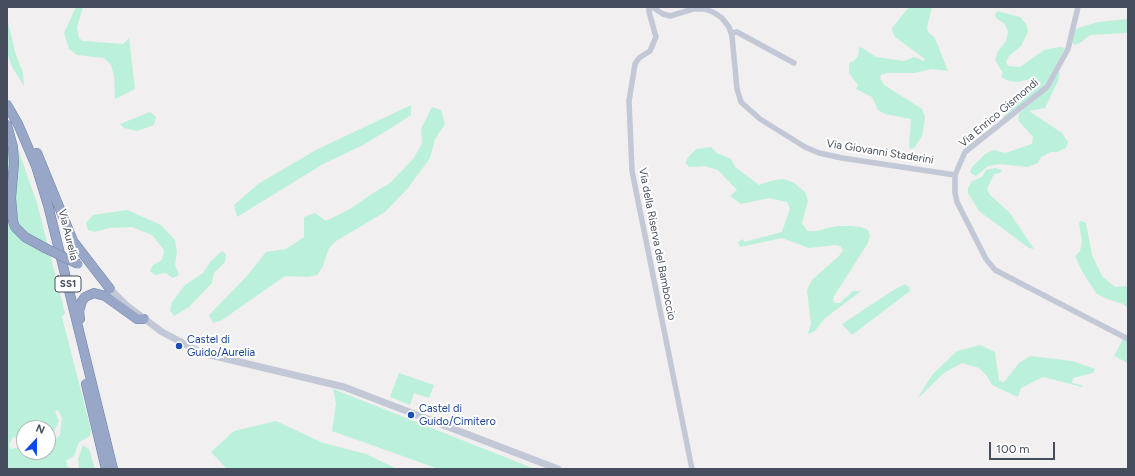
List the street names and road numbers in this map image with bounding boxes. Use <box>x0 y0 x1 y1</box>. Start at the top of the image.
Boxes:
street label: Via Enrico Gismondi <box>957 76 1041 150</box>
street label: Via Giovanni Staderini <box>825 137 935 167</box>
street label: Via della Riserva del Bamboccio <box>636 167 678 321</box>
street label: Via Aurelia <box>55 208 81 262</box>
road number: SS1 <box>55 276 81 292</box>

